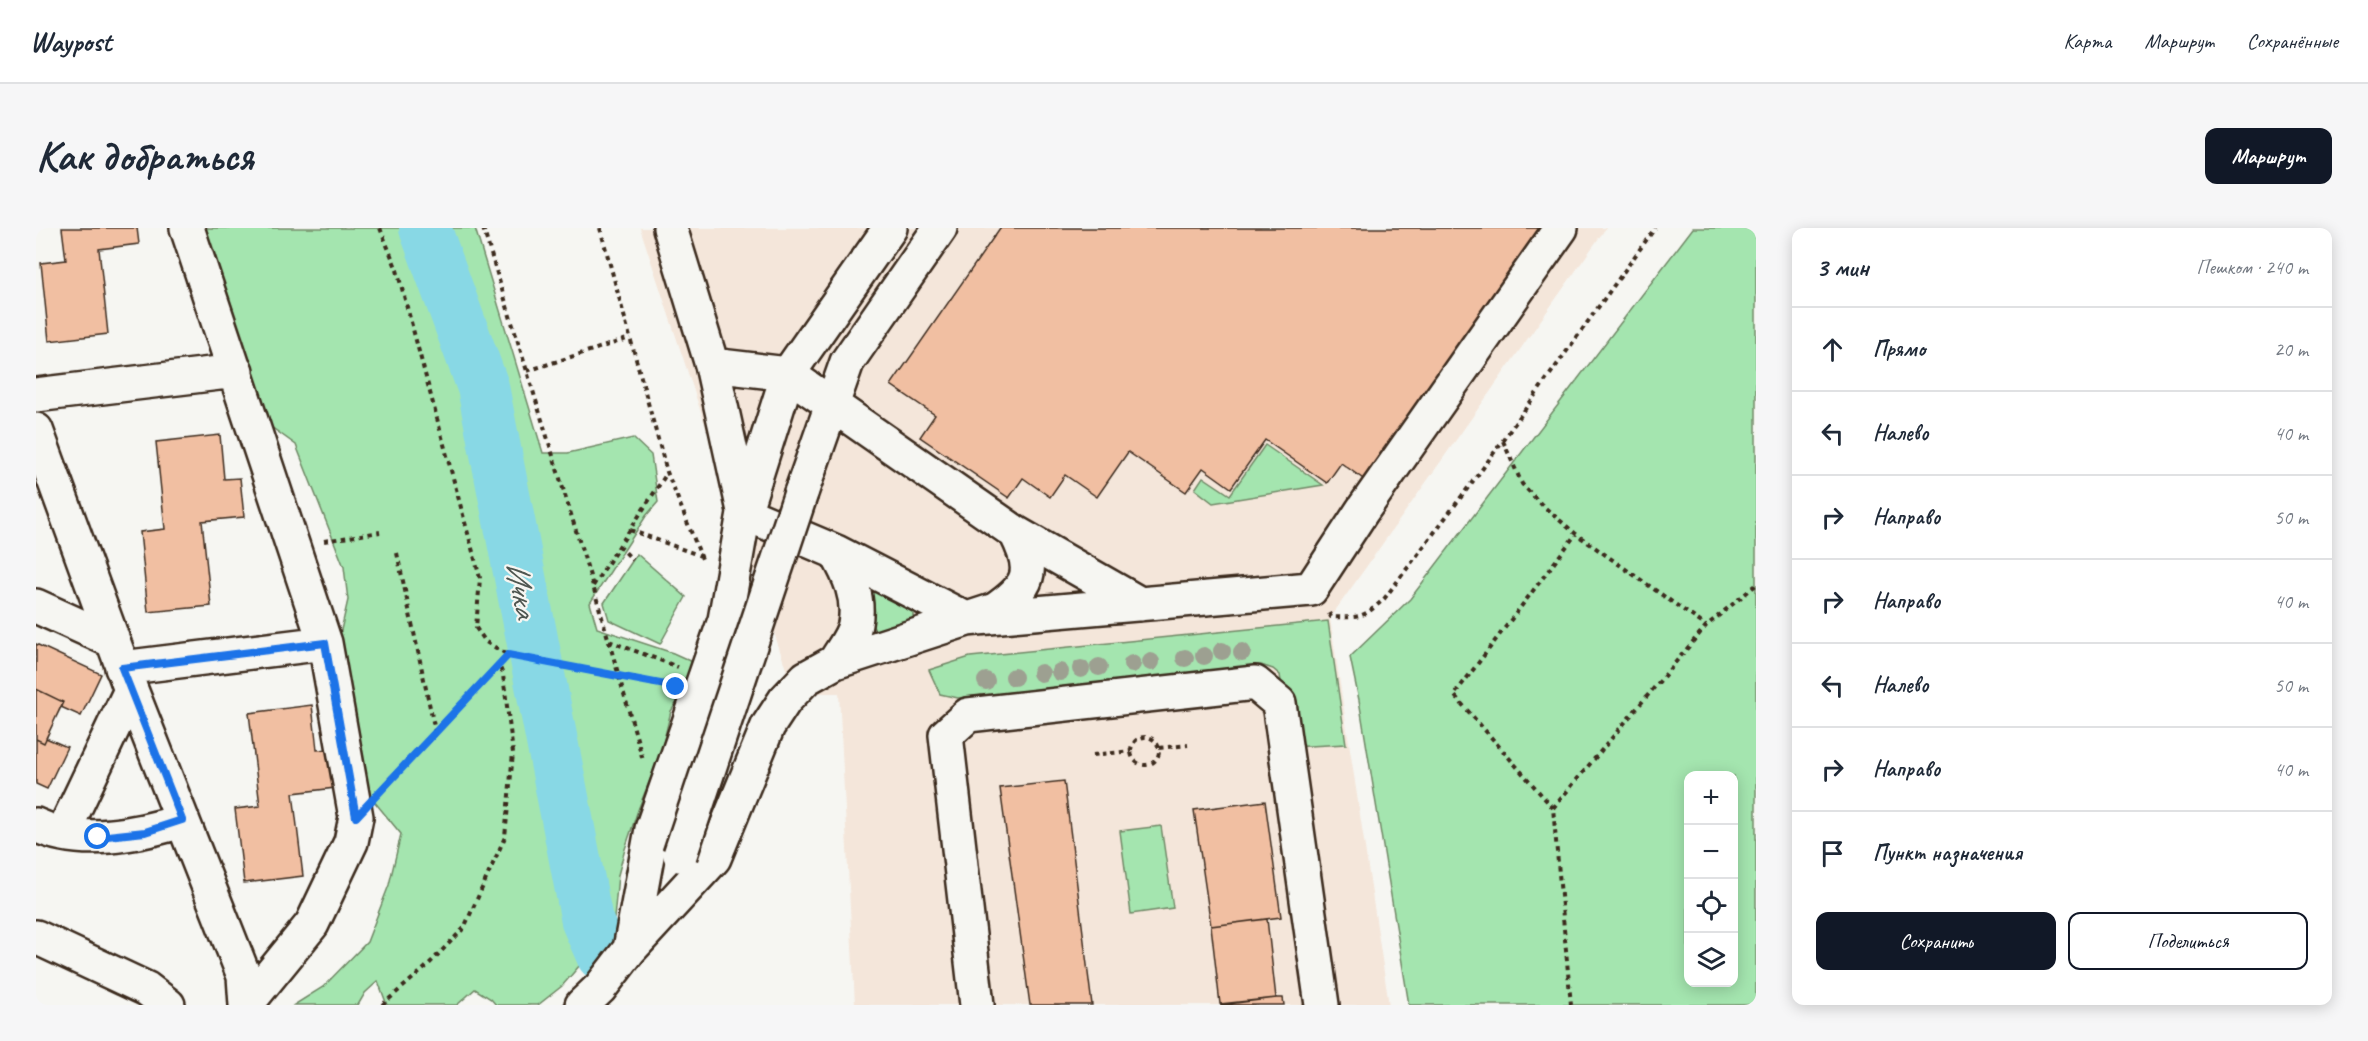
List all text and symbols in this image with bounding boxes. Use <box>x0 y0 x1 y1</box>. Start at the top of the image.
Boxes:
text: Waypost <box>30 24 111 59</box>
text: Карта <box>2063 28 2112 54</box>
text: Маршрут <box>2145 28 2214 54</box>
text: Сохранённые <box>2247 28 2338 54</box>
button: Маршрут <box>2205 128 2332 184</box>
text: Как добраться <box>36 130 253 183</box>
text: 3 мин <box>1816 251 1869 284</box>
text: Пешком · 240 m <box>2196 255 2308 280</box>
icon: ahead <box>1816 333 1849 366</box>
text: Прямо <box>1873 335 1925 363</box>
text: 20 m <box>2274 337 2308 362</box>
icon: left <box>1816 417 1849 450</box>
text: Налево <box>1873 419 1929 447</box>
text: 40 m <box>2274 421 2308 446</box>
icon: right <box>1816 501 1849 534</box>
text: Направо <box>1873 503 1940 531</box>
text: 50 m <box>2274 505 2308 530</box>
water label: Ичка <box>496 557 548 624</box>
icon: right <box>1816 585 1849 618</box>
text: Направо <box>1873 587 1940 615</box>
text: 40 m <box>2274 589 2308 614</box>
icon: left <box>1816 669 1849 702</box>
text: Налево <box>1873 671 1929 699</box>
route end <box>662 673 688 699</box>
text: 50 m <box>2274 673 2308 698</box>
icon: right <box>1816 753 1849 786</box>
text: Направо <box>1873 755 1940 783</box>
text: 40 m <box>2274 757 2308 782</box>
map controls <box>1684 771 1738 987</box>
button: + <box>1684 771 1738 825</box>
route start <box>84 823 110 849</box>
button: − <box>1684 825 1738 879</box>
icon: arrive <box>1816 837 1849 870</box>
text: Пункт назначения <box>1873 839 2022 867</box>
button: locate <box>1684 879 1738 933</box>
button: Сохранить <box>1816 912 2056 970</box>
button: Поделиться <box>2068 912 2308 970</box>
button: layers <box>1684 933 1738 987</box>

